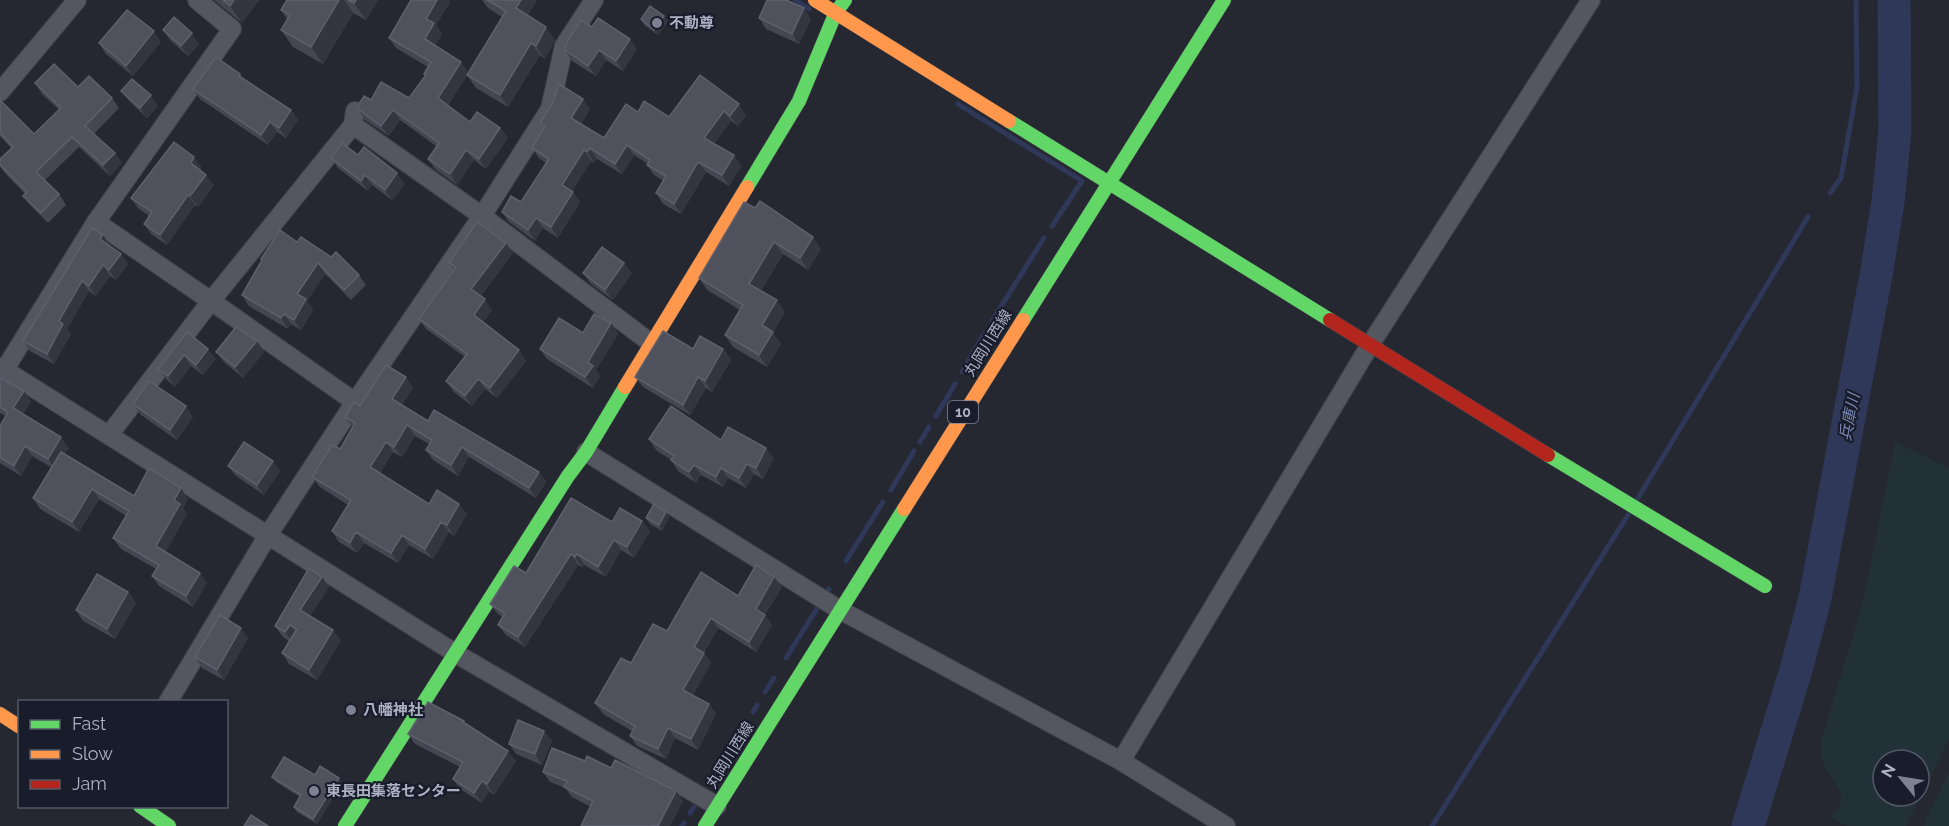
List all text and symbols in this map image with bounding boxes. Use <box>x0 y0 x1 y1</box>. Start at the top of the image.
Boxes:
place label: 不動尊 <box>669 14 714 32</box>
marker: 不動尊 <box>650 16 664 30</box>
street label: 丸岡川西線 <box>960 306 1016 380</box>
water label: 兵庫川 <box>1836 390 1864 442</box>
road number: 10 <box>948 401 978 423</box>
legend <box>18 700 228 808</box>
place label: 八幡神社 <box>363 701 423 719</box>
marker: 八幡神社 <box>344 703 358 717</box>
text: Fast <box>72 713 106 734</box>
street label: 丸岡川西線 <box>702 718 758 792</box>
text: Slow <box>72 743 113 764</box>
north arrow <box>1871 748 1931 808</box>
text: N <box>1877 761 1900 781</box>
text: Jam <box>72 773 107 794</box>
place label: 東長田集落センター <box>326 782 461 800</box>
marker: 東長田集落センター <box>307 784 321 798</box>

